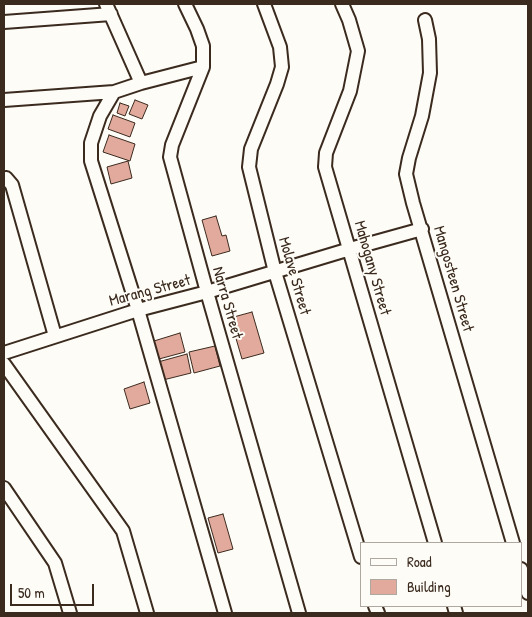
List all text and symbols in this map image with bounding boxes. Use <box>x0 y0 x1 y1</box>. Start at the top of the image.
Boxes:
street label: Mahogany Street <box>349 219 395 317</box>
street label: Mangosteen Street <box>429 224 477 334</box>
street label: Molave Street <box>274 235 314 317</box>
street label: Narra Street <box>208 265 246 341</box>
street label: Marang Street <box>107 271 193 311</box>
legend <box>360 542 522 607</box>
text: Road <box>407 551 432 572</box>
scale bar <box>12 574 96 606</box>
text: Building <box>407 576 451 597</box>
text: 50 m <box>18 582 45 603</box>

